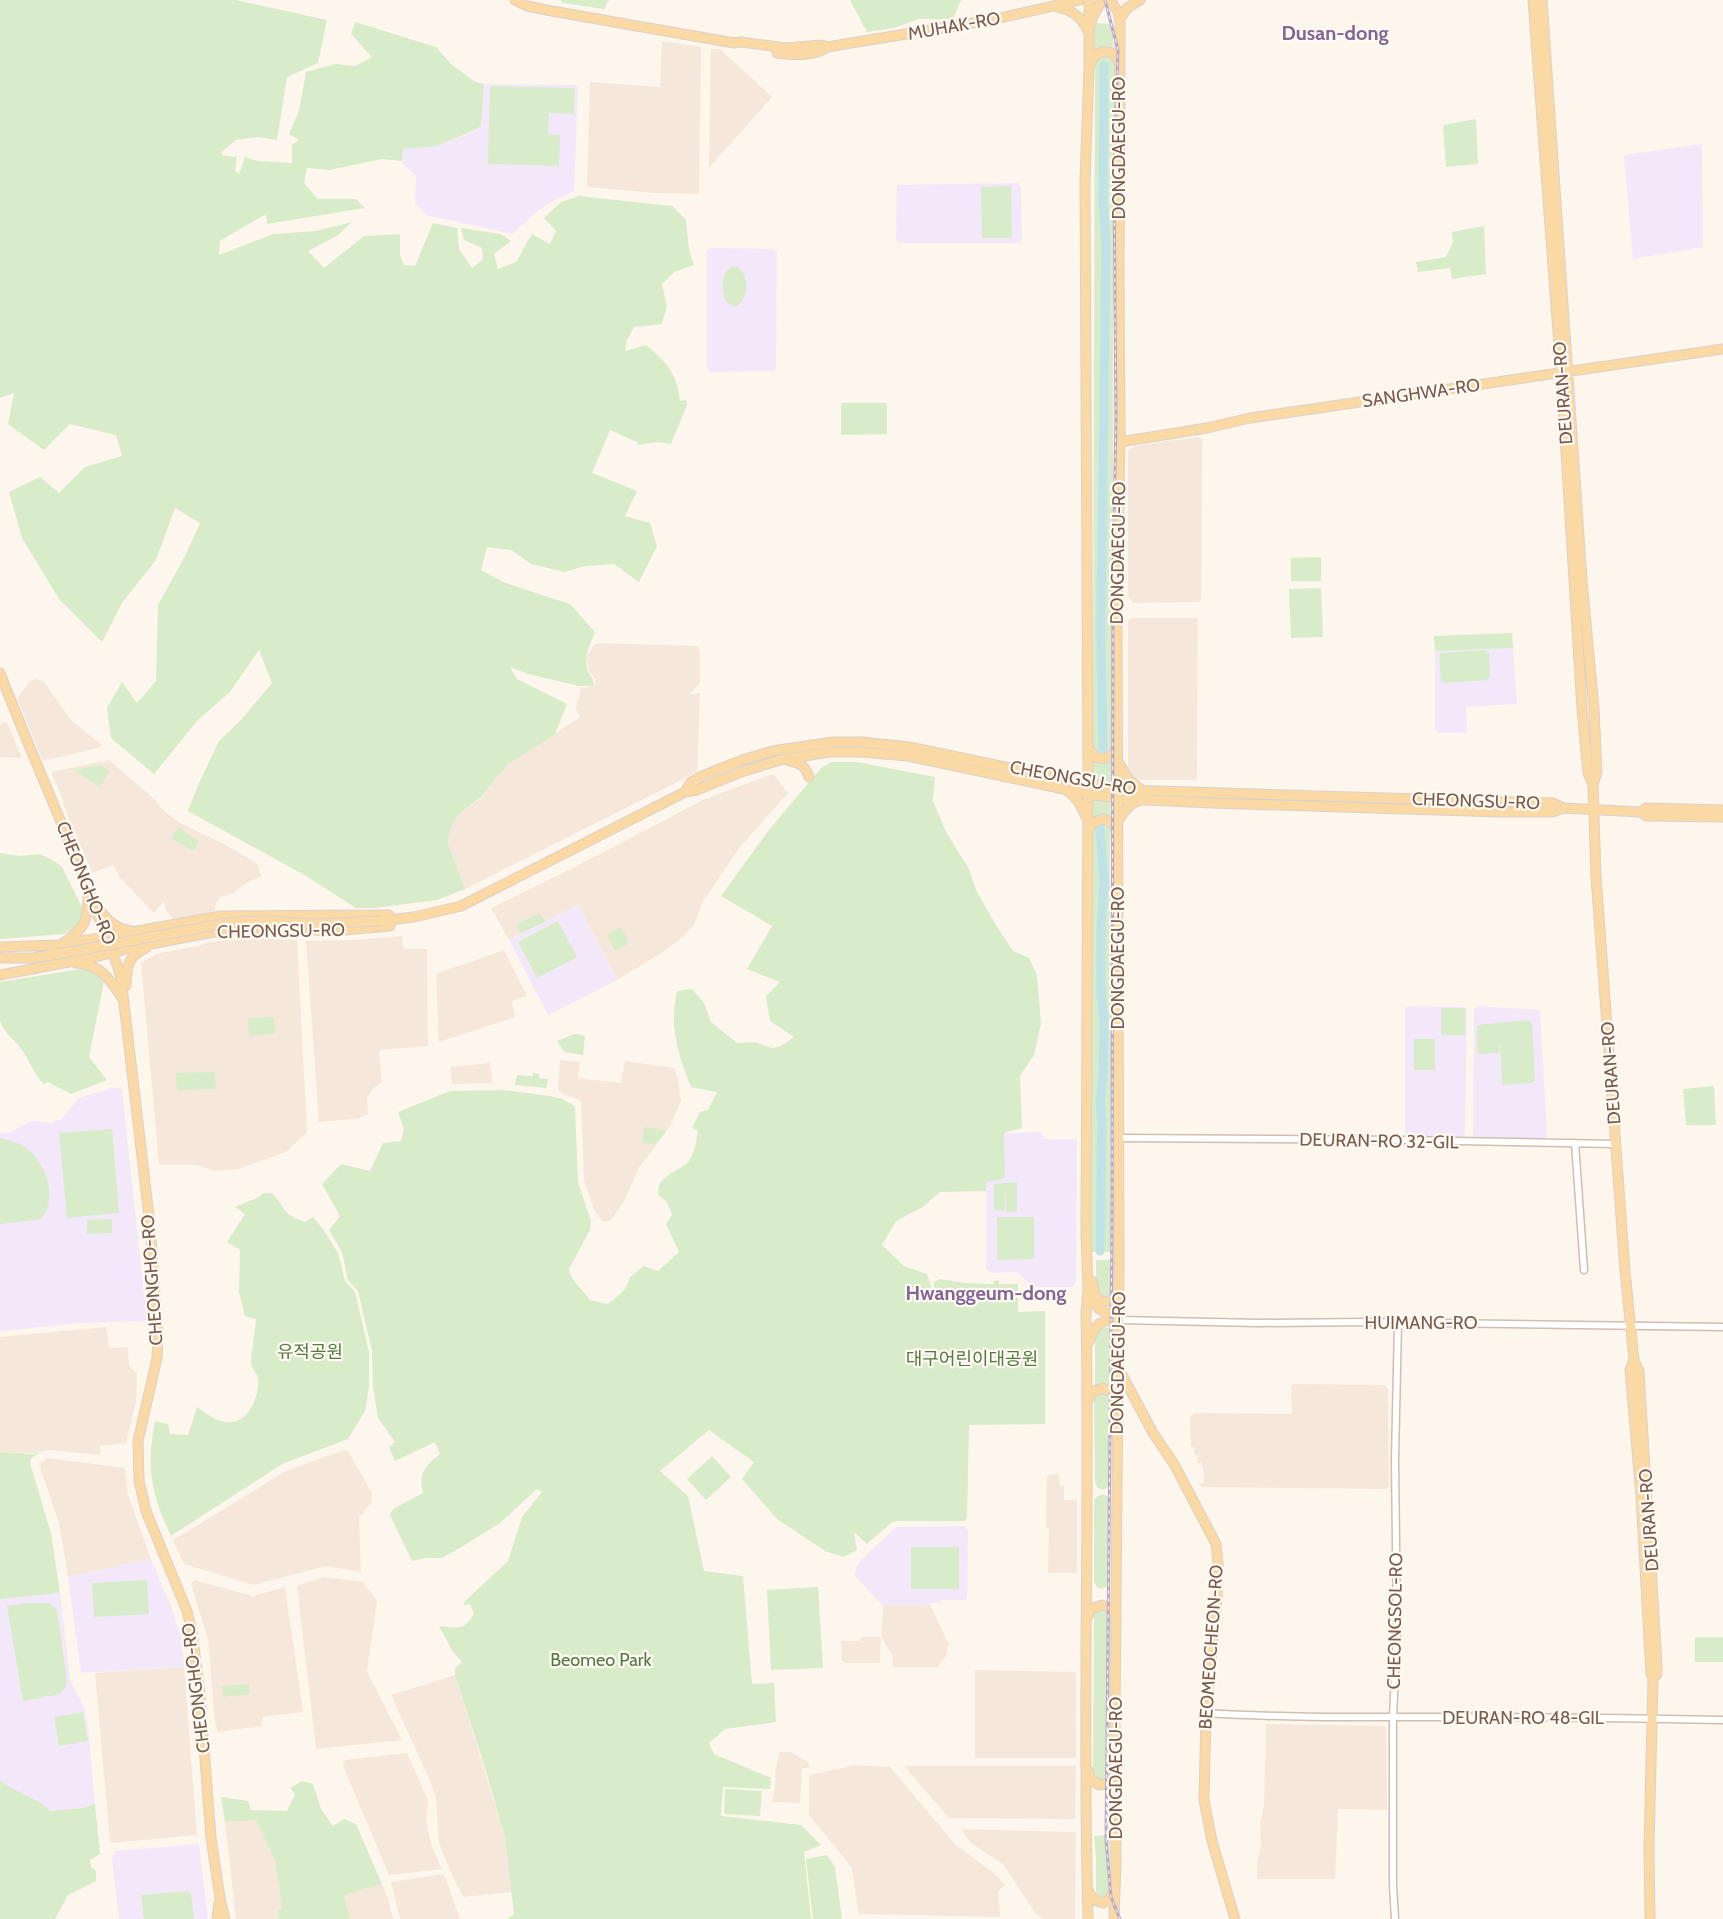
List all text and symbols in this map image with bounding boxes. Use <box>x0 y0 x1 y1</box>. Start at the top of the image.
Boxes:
street label: MUHAK-RO <box>906 7 1002 45</box>
district label: Dusan-dong <box>1281 21 1389 45</box>
street label: DONGDAEGU-RO <box>1108 76 1130 219</box>
street label: DEURAN-RO <box>1548 341 1578 445</box>
street label: SANGHWA-RO <box>1361 374 1482 412</box>
street label: DONGDAEGU-RO <box>1106 481 1130 625</box>
street label: CHEONGSU-RO <box>1008 756 1138 800</box>
street label: CHEONGSU-RO <box>1412 788 1541 814</box>
street label: CHEONGHO-RO <box>51 818 121 948</box>
street label: DONGDAEGU-RO <box>1107 886 1129 1029</box>
street label: CHEONGSU-RO <box>217 919 345 943</box>
street label: DEURAN-RO <box>1596 1021 1626 1125</box>
street label: DEURAN-RO 32-GIL <box>1299 1129 1459 1153</box>
street label: CHEONGHO-RO <box>136 1214 168 1346</box>
district label: Hwanggeum-dong <box>906 1281 1066 1305</box>
street label: DONGDAEGU-RO <box>1106 1291 1130 1435</box>
street label: HUIMANG-RO <box>1364 1312 1478 1334</box>
park label: 유적공원 <box>277 1341 343 1363</box>
park label: 대구어린이대공원 <box>906 1348 1038 1370</box>
street label: DEURAN-RO <box>1634 1468 1664 1572</box>
street label: CHEONGSOL-RO <box>1383 1552 1407 1690</box>
street label: BEOMEOCHEON-RO <box>1194 1564 1228 1730</box>
street label: CHEONGHO-RO <box>177 1621 215 1754</box>
park label: Beomeo Park <box>550 1649 653 1671</box>
street label: DONGDAEGU-RO <box>1105 1696 1127 1839</box>
street label: DEURAN-RO 48-GIL <box>1442 1707 1604 1729</box>

